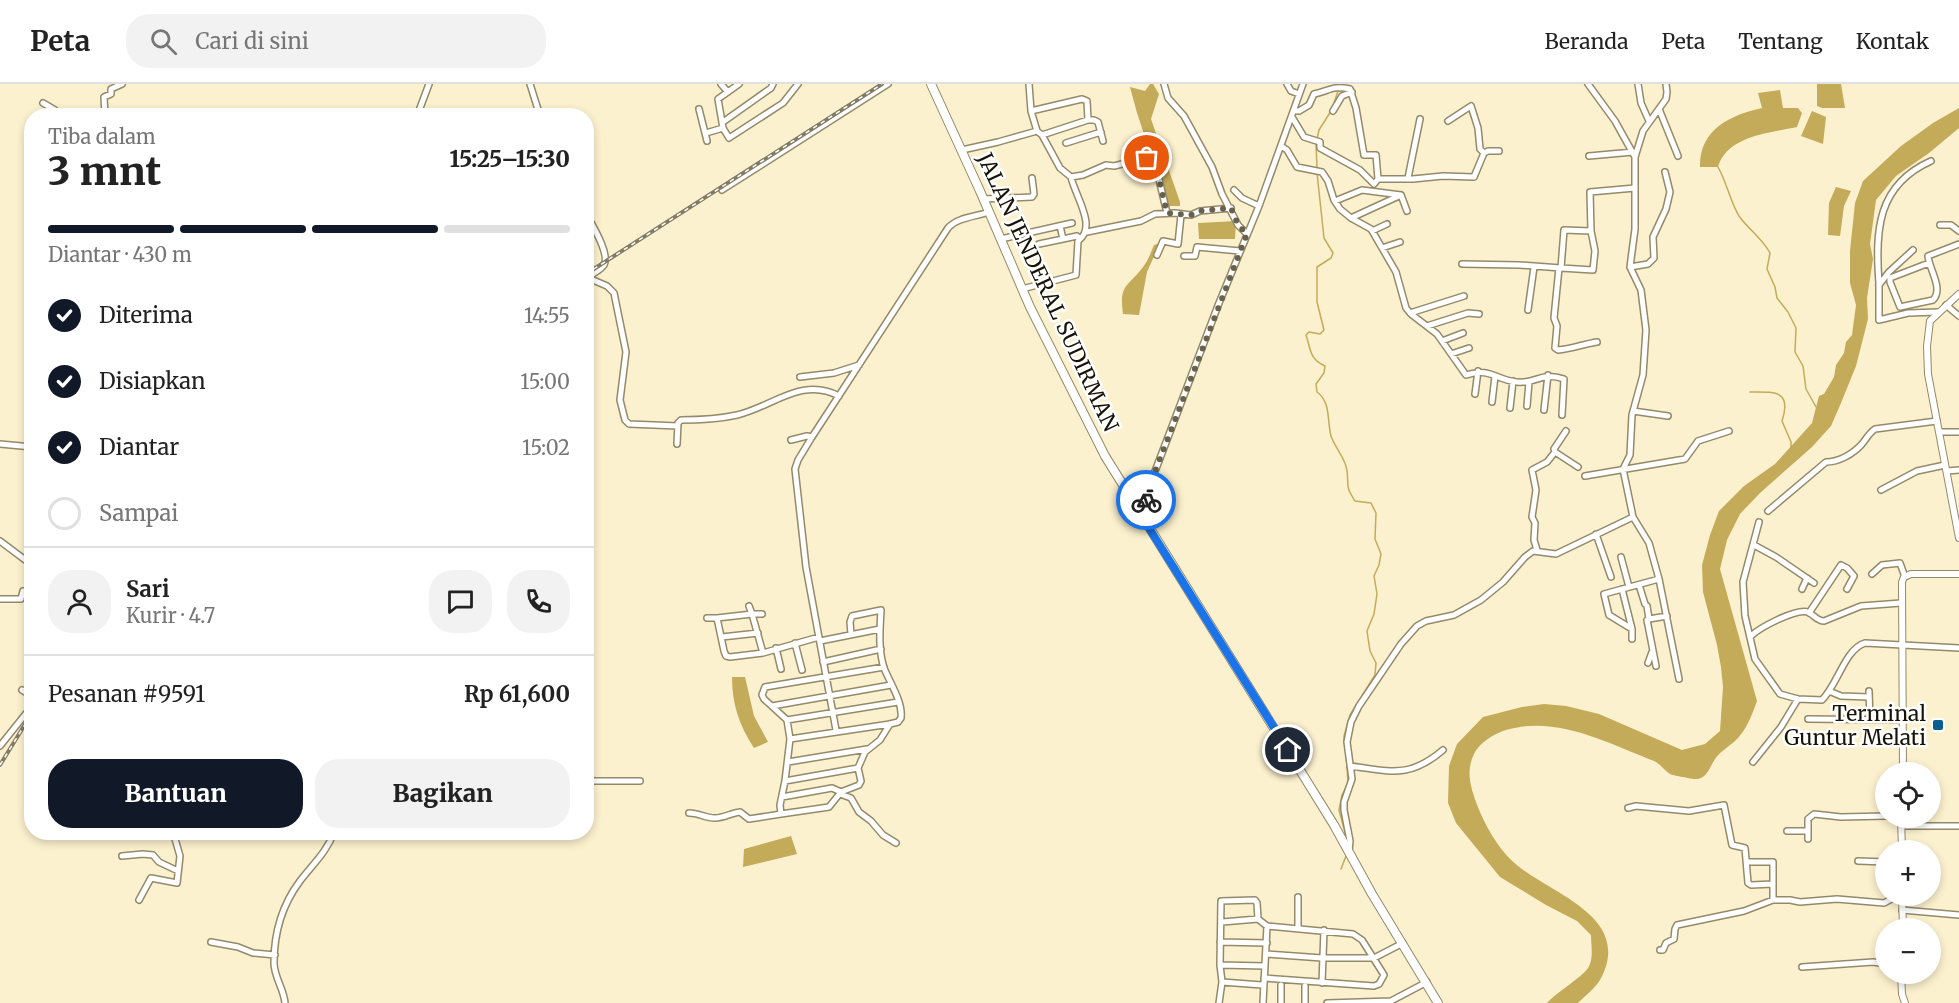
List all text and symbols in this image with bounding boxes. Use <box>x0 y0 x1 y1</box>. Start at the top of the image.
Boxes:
search box <box>126 14 546 68</box>
text: Peta <box>30 23 90 59</box>
icon: search <box>147 25 180 58</box>
text: Cari di sini <box>195 27 309 55</box>
text: Beranda <box>1544 28 1628 55</box>
text: Peta <box>1661 28 1705 55</box>
text: Tentang <box>1738 28 1823 55</box>
text: Kontak <box>1856 28 1929 55</box>
text: Tiba dalam <box>48 124 156 149</box>
pin <box>1121 132 1172 183</box>
icon: bag <box>1130 141 1163 174</box>
text: 15:25–15:30 <box>449 145 570 173</box>
text: 3 mnt <box>48 147 161 196</box>
street label: JALAN JENDERAL SUDIRMAN <box>971 147 1125 436</box>
text: Diantar · 430 m <box>48 242 192 267</box>
icon: check <box>48 299 81 332</box>
text: Diterima <box>99 301 193 329</box>
text: 14:55 <box>524 303 570 328</box>
icon: check <box>48 365 81 398</box>
text: Disiapkan <box>99 367 205 395</box>
text: 15:00 <box>520 369 570 394</box>
icon: check <box>48 431 81 464</box>
text: Diantar <box>99 433 179 461</box>
text: 15:02 <box>522 435 570 460</box>
courier <box>1116 470 1176 530</box>
icon: bike <box>1130 484 1163 517</box>
text: Sampai <box>99 499 178 527</box>
button: person <box>48 570 111 633</box>
button: chat <box>429 570 492 633</box>
button: phone <box>507 570 570 633</box>
text: Sari <box>126 575 170 603</box>
text: Kurir · 4.7 <box>126 603 215 628</box>
text: Pesanan #9591 <box>48 680 205 708</box>
text: Rp 61,600 <box>464 680 570 708</box>
place label: Terminal Guntur Melati <box>1784 700 1926 751</box>
marker: Terminal Guntur Melati <box>1931 718 1945 732</box>
pin <box>1262 724 1313 775</box>
icon: home <box>1271 733 1304 766</box>
button: Bantuan <box>48 759 303 828</box>
button: Bagikan <box>315 759 570 828</box>
map controls <box>1875 762 1941 984</box>
button: locate <box>1875 762 1941 828</box>
button: + <box>1875 840 1941 906</box>
button: − <box>1875 918 1941 984</box>

